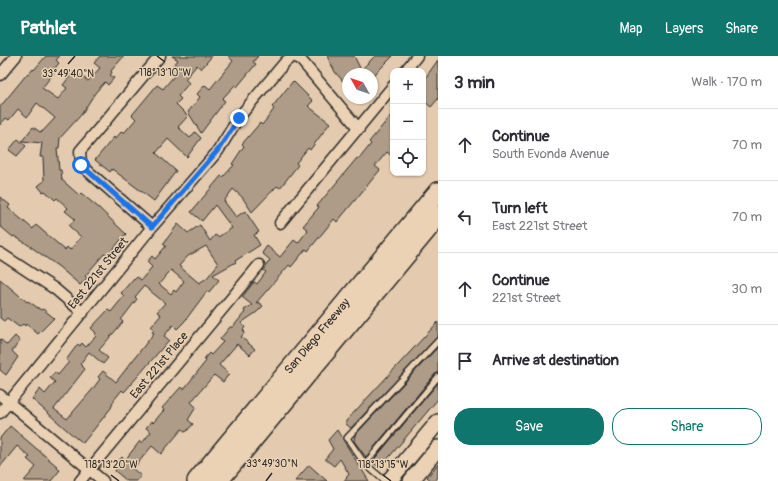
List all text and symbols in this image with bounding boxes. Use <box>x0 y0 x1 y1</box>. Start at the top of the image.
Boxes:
text: Pathlet <box>20 16 76 40</box>
text: Map <box>620 20 643 37</box>
text: Layers <box>665 20 703 37</box>
text: Share <box>725 20 758 37</box>
text: 118°13'10"W <box>139 67 191 79</box>
text: 33°49'40"N <box>42 68 94 80</box>
north arrow <box>342 68 378 104</box>
map controls <box>390 68 426 176</box>
button: + <box>390 68 426 104</box>
text: 3 min <box>454 72 495 93</box>
text: Walk · 170 m <box>691 74 762 90</box>
button: − <box>390 104 426 140</box>
route end <box>230 109 248 127</box>
text: Continue <box>492 127 550 146</box>
icon: ahead <box>454 134 476 156</box>
text: 70 m <box>732 137 762 153</box>
button: locate <box>390 140 426 176</box>
text: South Evonda Avenue <box>492 146 609 162</box>
route start <box>72 156 90 174</box>
text: Turn left <box>492 199 548 218</box>
icon: left <box>454 206 476 228</box>
text: 70 m <box>732 209 762 225</box>
text: East 221st Street <box>492 218 587 234</box>
street label: East 221st Street <box>65 234 132 312</box>
text: Continue <box>492 271 550 290</box>
icon: ahead <box>454 278 476 300</box>
text: 30 m <box>732 281 762 297</box>
text: 221st Street <box>492 290 561 306</box>
street label: San Diego Freeway <box>281 295 353 377</box>
street label: East 221st Place <box>127 329 192 402</box>
icon: arrive <box>454 350 476 372</box>
text: Arrive at destination <box>492 351 619 370</box>
button: Save <box>454 408 604 445</box>
button: Share <box>612 408 762 445</box>
text: 33°49'30"N <box>246 458 298 470</box>
text: 118°13'20"W <box>84 459 138 471</box>
text: 118°13'15"W <box>358 459 409 471</box>

